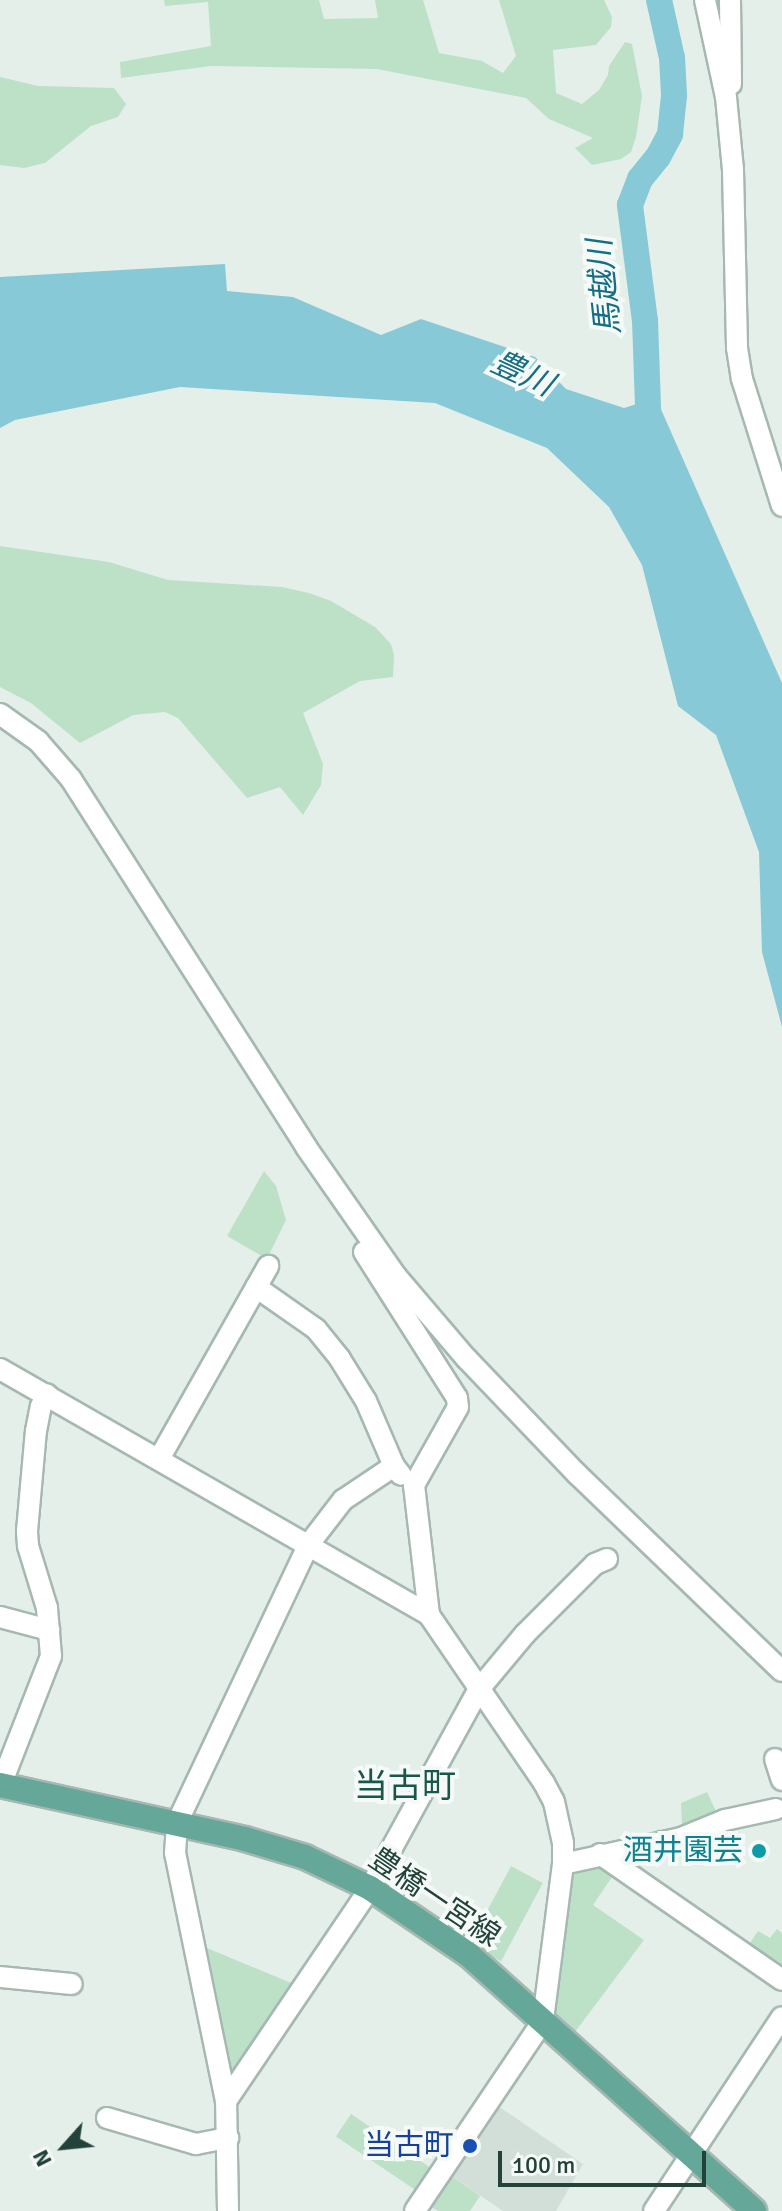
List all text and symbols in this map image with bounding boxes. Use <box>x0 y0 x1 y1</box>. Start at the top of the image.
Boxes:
water label: 馬越川 <box>581 237 629 337</box>
water label: 豊川 <box>485 343 559 405</box>
district label: 当古町 <box>354 1767 456 1807</box>
place label: 酒井園芸 <box>623 1833 743 1869</box>
street label: 豊橋一宮線 <box>362 1841 506 1955</box>
marker: 酒井園芸 <box>750 1842 768 1860</box>
north arrow <box>24 2107 104 2187</box>
place label: 当古町 <box>364 2128 454 2164</box>
scale bar <box>502 2135 710 2185</box>
marker: 当古町 <box>461 2137 479 2155</box>
text: N <box>27 2145 58 2171</box>
text: 100 m <box>512 2150 575 2180</box>

